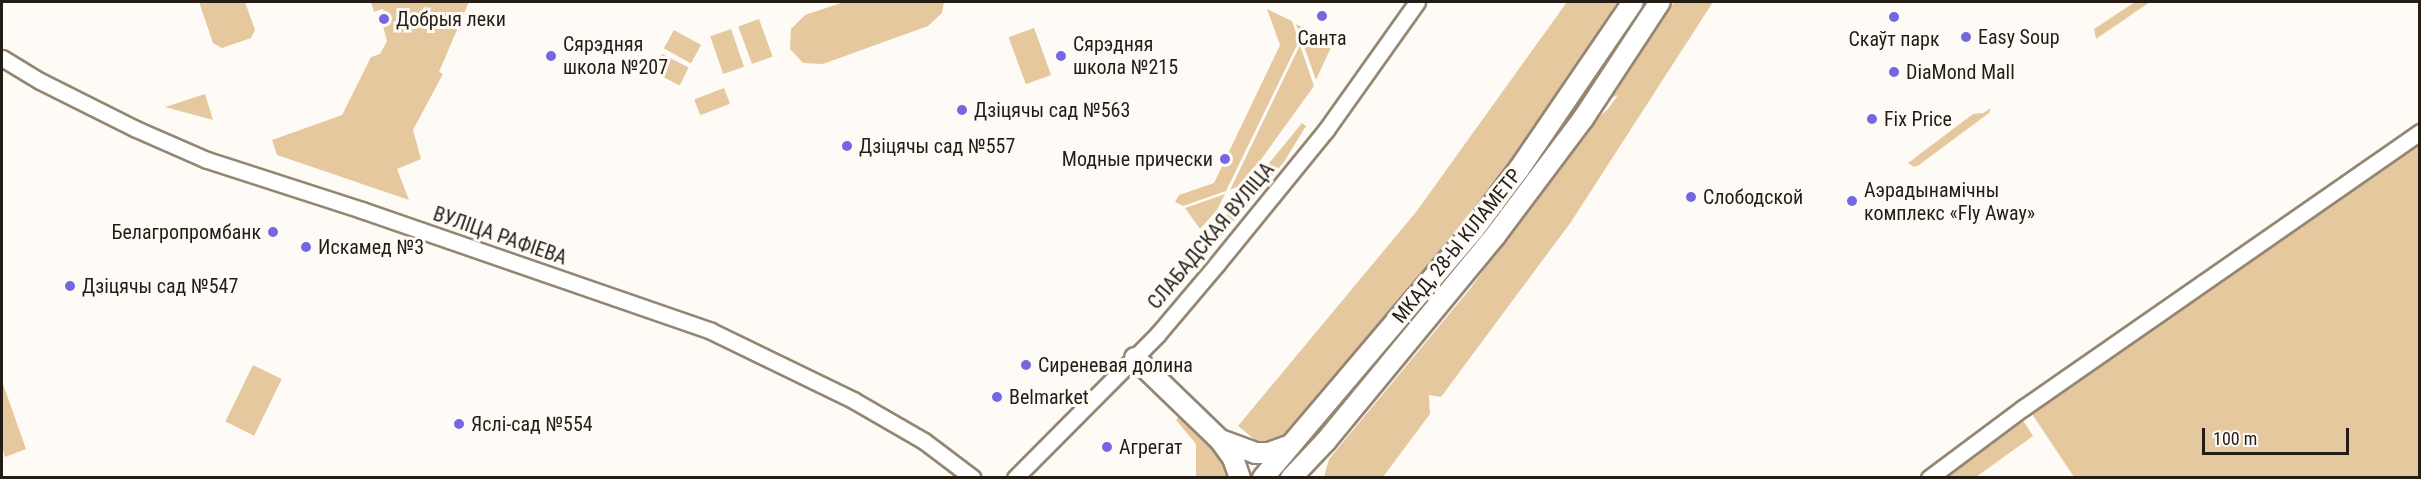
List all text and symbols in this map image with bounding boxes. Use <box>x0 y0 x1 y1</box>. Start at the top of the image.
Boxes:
place label: Добрыя леки <box>396 7 506 31</box>
marker: Санта <box>1315 9 1329 23</box>
marker: Скаўт парк <box>1887 10 1901 24</box>
marker: Добрыя леки <box>377 12 391 26</box>
place label: Easy Soup <box>1978 25 2060 49</box>
place label: Санта <box>1297 26 1347 50</box>
place label: Скаўт парк <box>1848 27 1940 51</box>
marker: Easy Soup <box>1959 30 1973 44</box>
place label: Сярэдняя школа №207 <box>563 33 668 80</box>
place label: Сярэдняя школа №215 <box>1073 33 1178 80</box>
marker: Сярэдняя школа №207 <box>544 49 558 63</box>
marker: Сярэдняя школа №215 <box>1054 49 1068 63</box>
place label: DiaMond Mall <box>1906 60 2015 84</box>
marker: DiaMond Mall <box>1887 65 1901 79</box>
place label: Дзіцячы сад №563 <box>974 98 1130 122</box>
marker: Дзіцячы сад №563 <box>955 103 969 117</box>
place label: Fix Price <box>1884 107 1952 131</box>
marker: Fix Price <box>1865 112 1879 126</box>
place label: Дзіцячы сад №557 <box>859 134 1015 158</box>
marker: Дзіцячы сад №557 <box>840 139 854 153</box>
place label: Модные прически <box>1062 147 1213 171</box>
marker: Модные прически <box>1218 152 1232 166</box>
street label: СЛАБАДСКАЯ ВУЛІЦА <box>1143 158 1279 314</box>
street label: МКАД, 28-Ы КІЛАМЕТР <box>1387 164 1527 328</box>
place label: Аэрадынамічны комплекс «Fly Away» <box>1864 178 2035 225</box>
place label: Слободской <box>1703 185 1803 209</box>
marker: Слободской <box>1684 190 1698 204</box>
marker: Аэрадынамічны комплекс «Fly Away» <box>1845 194 1859 208</box>
street label: ВУЛІЦА РАФІЕВА <box>430 202 570 270</box>
place label: Белагропромбанк <box>111 220 261 244</box>
marker: Белагропромбанк <box>266 225 280 239</box>
place label: Искамед №3 <box>318 235 424 259</box>
marker: Искамед №3 <box>299 240 313 254</box>
place label: Дзіцячы сад №547 <box>82 274 238 298</box>
marker: Дзіцячы сад №547 <box>63 279 77 293</box>
place label: Сиреневая долина <box>1038 353 1193 377</box>
marker: Сиреневая долина <box>1019 358 1033 372</box>
place label: Belmarket <box>1009 385 1089 409</box>
marker: Belmarket <box>990 390 1004 404</box>
place label: Яслі-сад №554 <box>471 412 593 436</box>
scale bar <box>2205 416 2352 454</box>
marker: Яслі-сад №554 <box>452 417 466 431</box>
text: 100 m <box>2213 428 2257 449</box>
place label: Агрегат <box>1119 435 1183 459</box>
marker: Агрегат <box>1100 440 1114 454</box>

